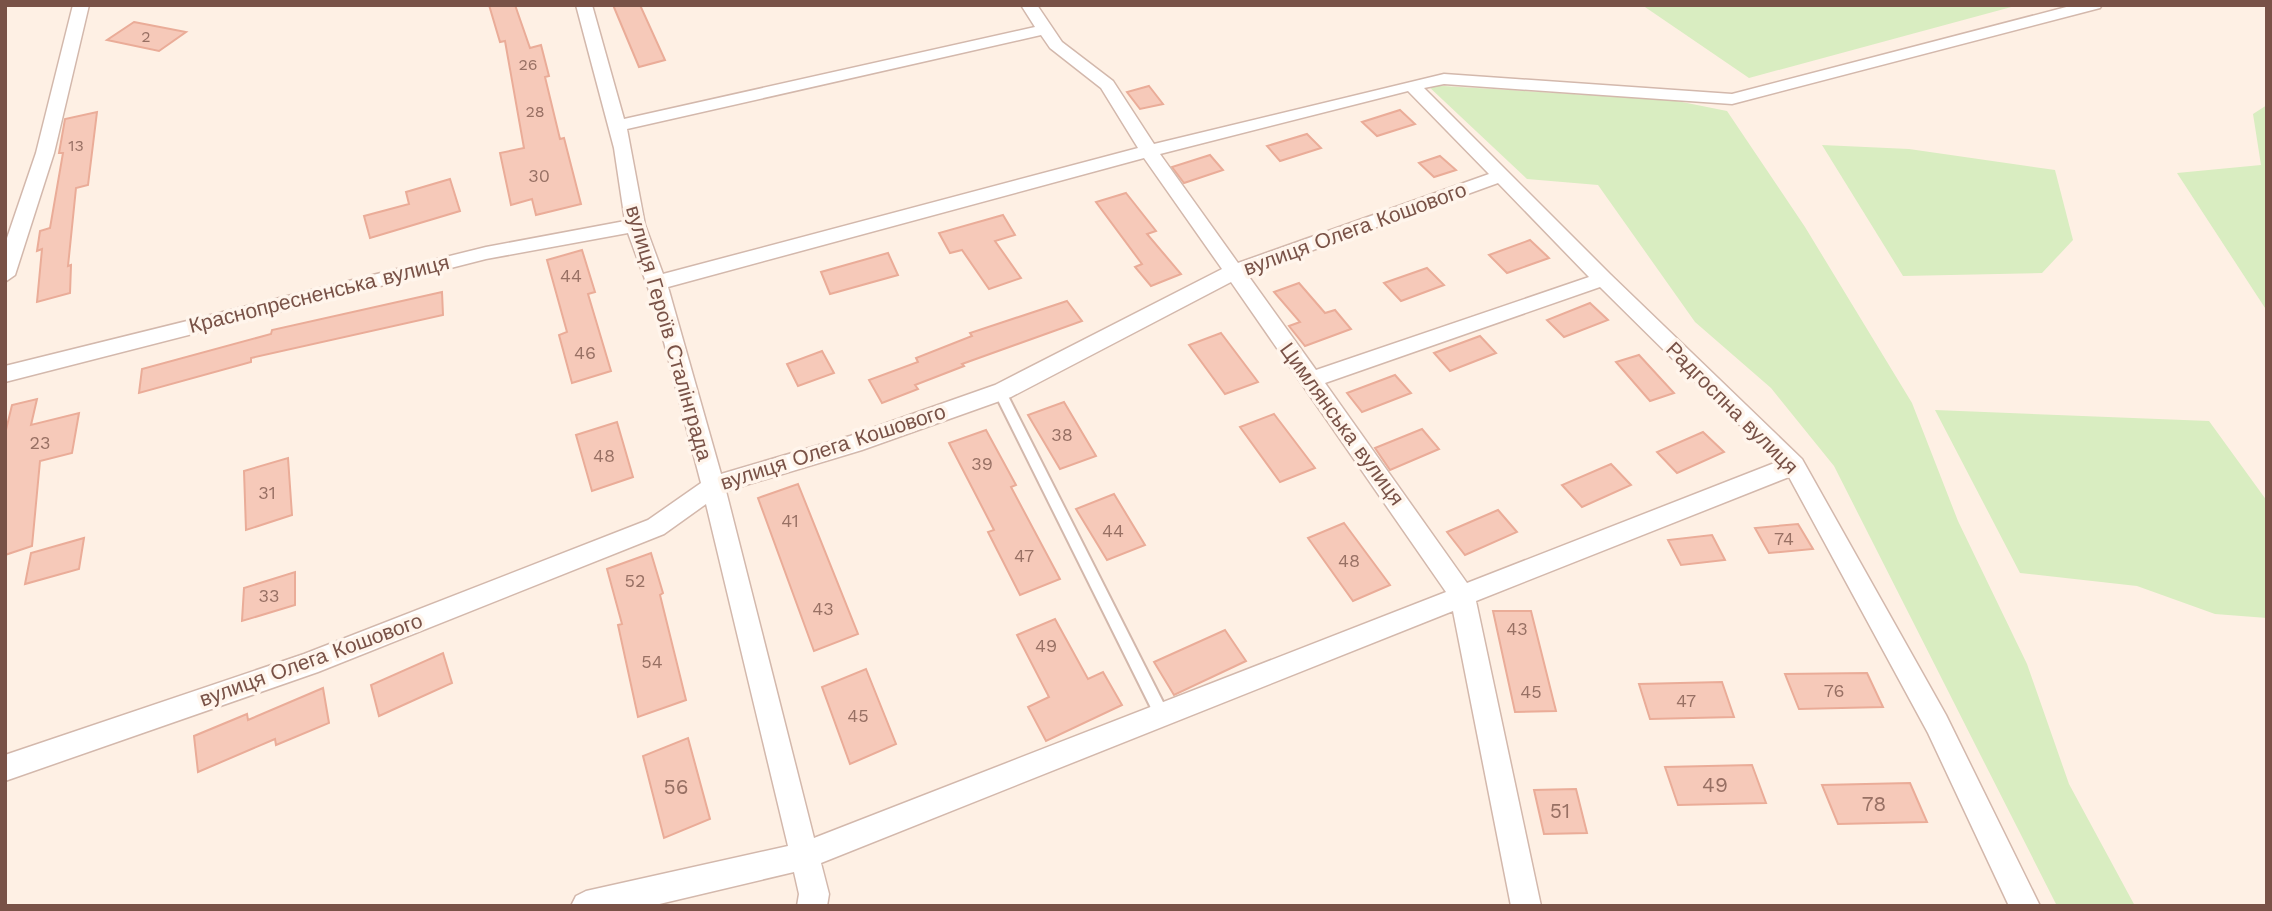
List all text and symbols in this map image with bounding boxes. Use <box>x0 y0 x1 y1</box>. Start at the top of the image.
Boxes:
house number: 2 <box>141 27 151 46</box>
house number: 26 <box>518 55 538 74</box>
house number: 28 <box>525 102 545 121</box>
house number: 13 <box>68 136 84 155</box>
house number: 30 <box>528 165 550 186</box>
street label: вулиця Олега Кошового <box>1240 177 1470 281</box>
street label: вулиця Героїв Сталінграда <box>621 202 718 464</box>
street label: Краснопресненська вулиця <box>186 249 452 338</box>
house number: 44 <box>560 265 582 286</box>
street label: Радгоспна вулиця <box>1661 336 1804 479</box>
street label: Цимлянська вулиця <box>1275 337 1410 510</box>
house number: 46 <box>574 342 596 363</box>
street label: вулиця Олега Кошового <box>717 398 949 495</box>
house number: 38 <box>1051 424 1073 445</box>
house number: 23 <box>30 432 51 453</box>
house number: 48 <box>593 445 615 466</box>
house number: 39 <box>971 453 993 474</box>
house number: 31 <box>258 482 276 503</box>
house number: 41 <box>781 510 799 531</box>
house number: 44 <box>1102 520 1124 541</box>
house number: 74 <box>1774 528 1794 549</box>
house number: 47 <box>1014 545 1034 566</box>
house number: 48 <box>1338 550 1360 571</box>
house number: 52 <box>625 570 645 591</box>
house number: 33 <box>259 585 280 606</box>
house number: 43 <box>812 598 834 619</box>
street label: вулиця Олега Кошового <box>196 608 426 712</box>
house number: 43 <box>1506 618 1528 639</box>
house number: 49 <box>1035 635 1057 656</box>
house number: 54 <box>641 651 663 672</box>
house number: 76 <box>1824 680 1844 701</box>
house number: 45 <box>1520 681 1542 702</box>
house number: 47 <box>1676 690 1696 711</box>
house number: 45 <box>847 705 869 726</box>
house number: 49 <box>1702 772 1728 797</box>
house number: 56 <box>664 774 689 799</box>
house number: 78 <box>1862 791 1886 816</box>
house number: 51 <box>1550 798 1570 823</box>

